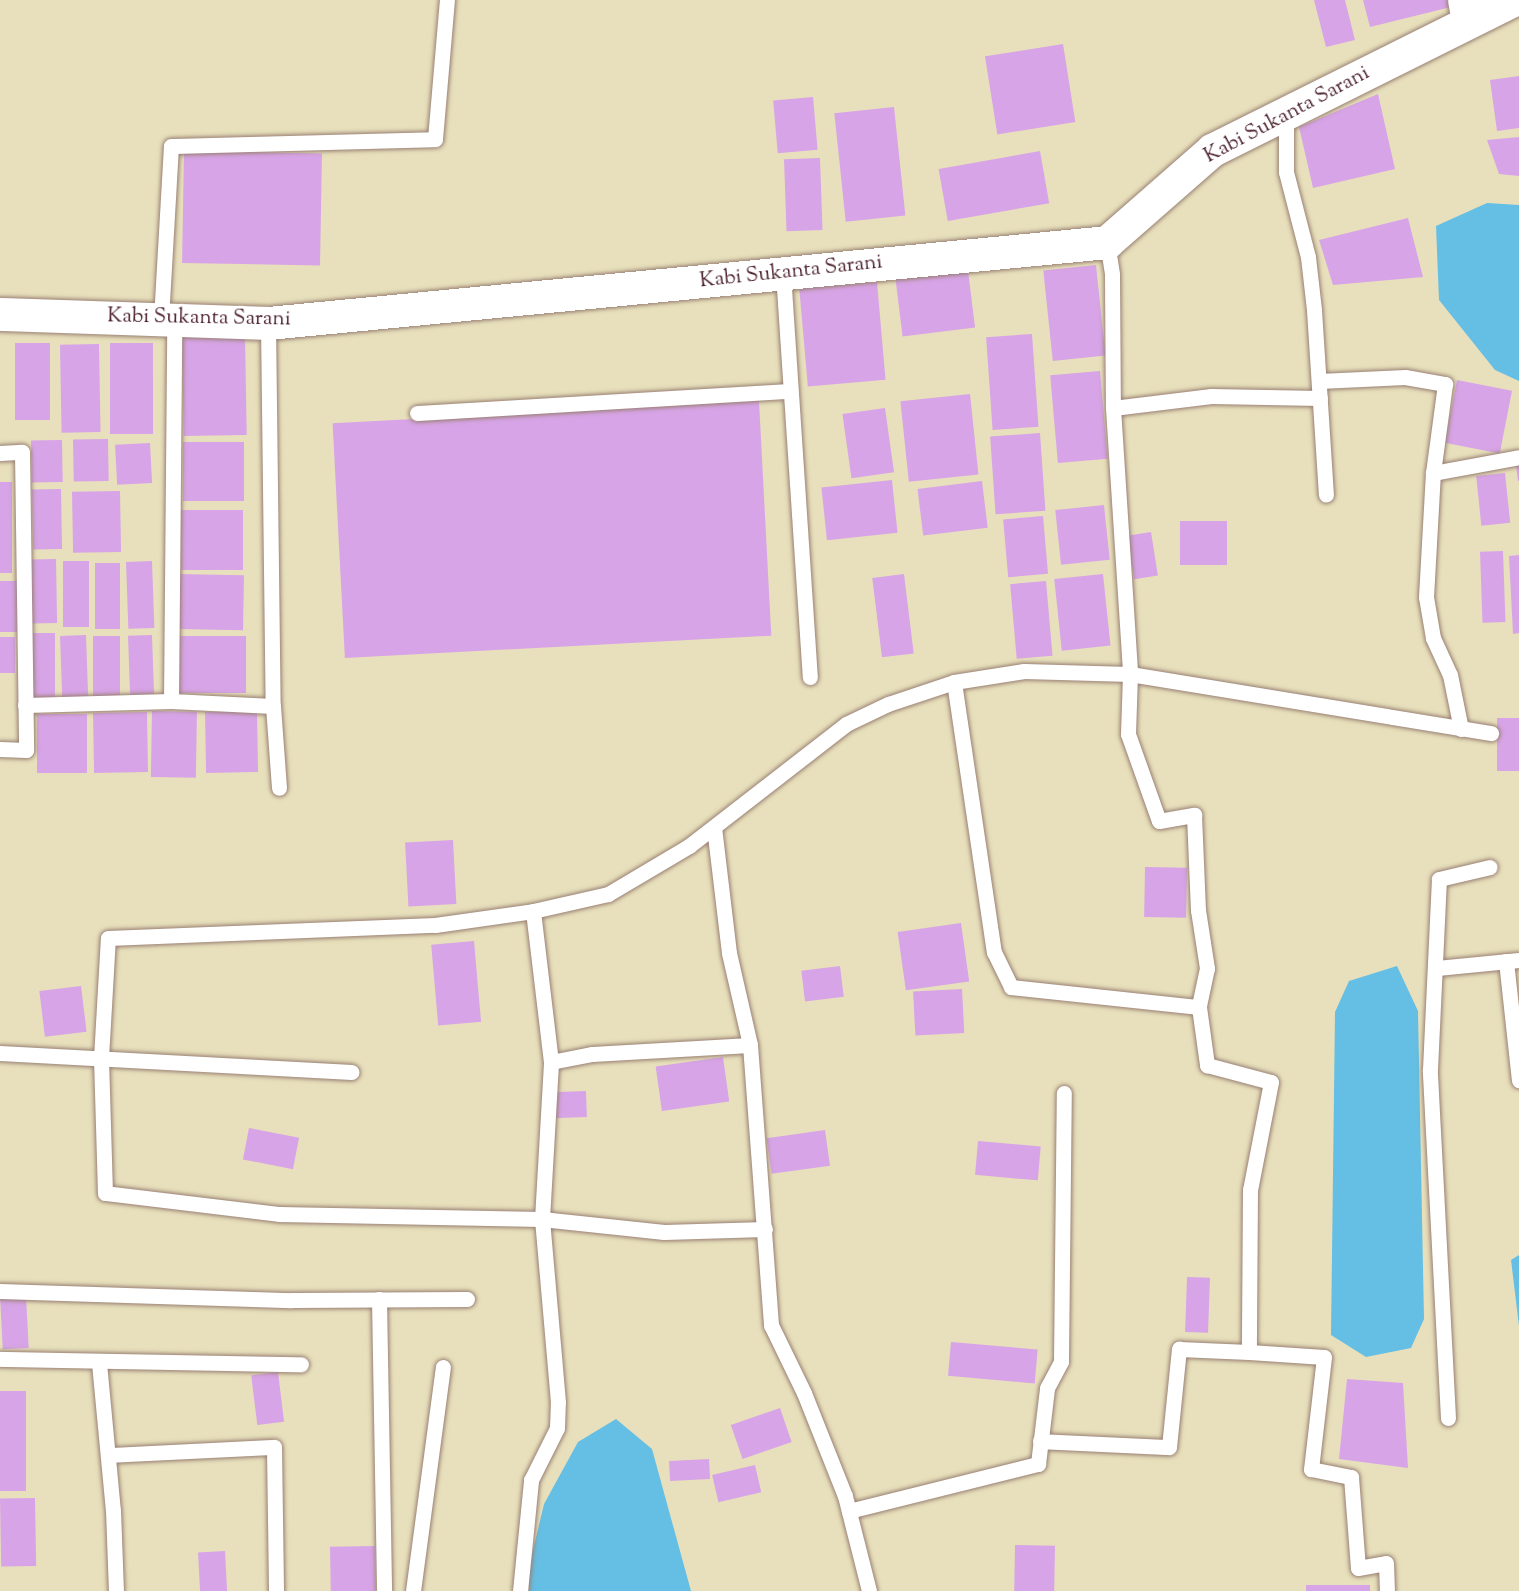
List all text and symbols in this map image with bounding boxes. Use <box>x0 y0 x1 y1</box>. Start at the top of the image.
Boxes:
street label: Kabi Sukanta Sarani <box>1200 61 1374 169</box>
street label: Kabi Sukanta Sarani <box>698 250 884 294</box>
street label: Kabi Sukanta Sarani <box>107 304 291 332</box>

